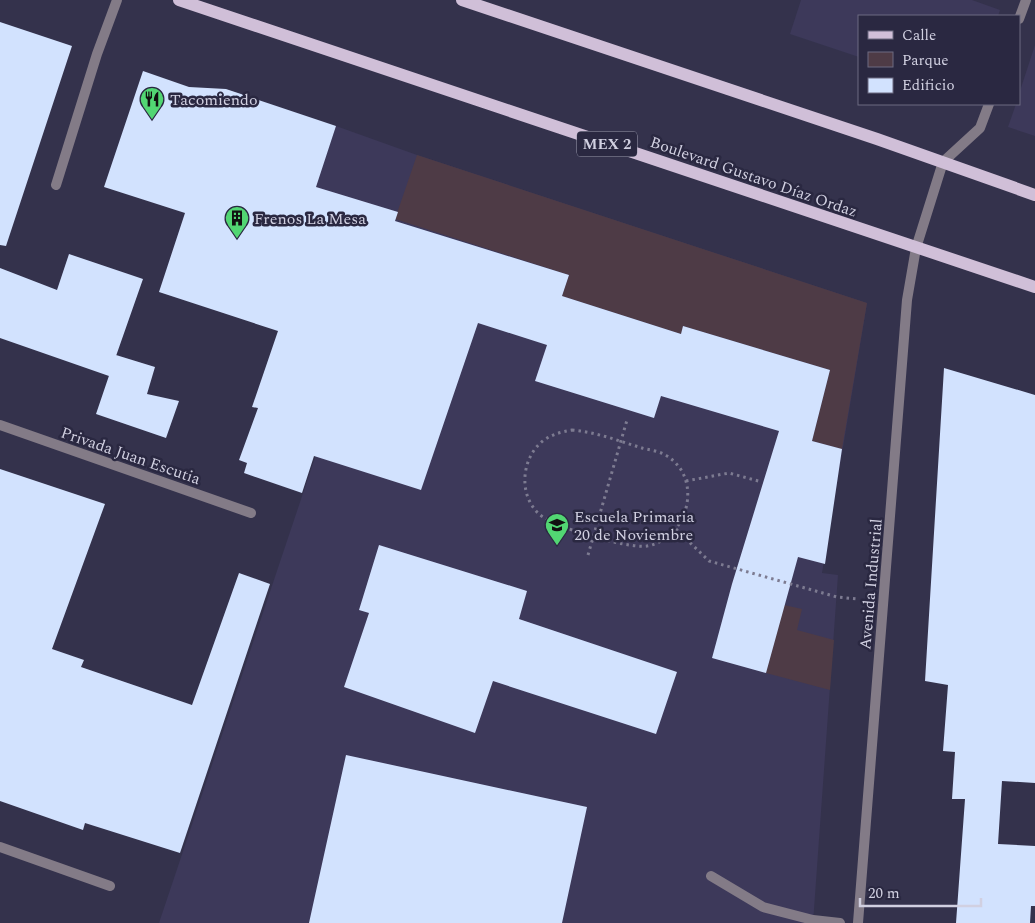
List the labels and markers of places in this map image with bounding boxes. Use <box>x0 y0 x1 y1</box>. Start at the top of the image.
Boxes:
restaurant icon: Tacomiendo <box>139 86 165 120</box>
place label: Tacomiendo <box>170 88 258 112</box>
building icon: Frenos La Mesa <box>224 205 250 239</box>
place label: Frenos La Mesa <box>254 207 366 231</box>
place label: Escuela Primaria 20 de Noviembre <box>574 505 695 547</box>
school or university icon: Escuela Primaria 20 de Noviembre <box>544 512 570 546</box>

